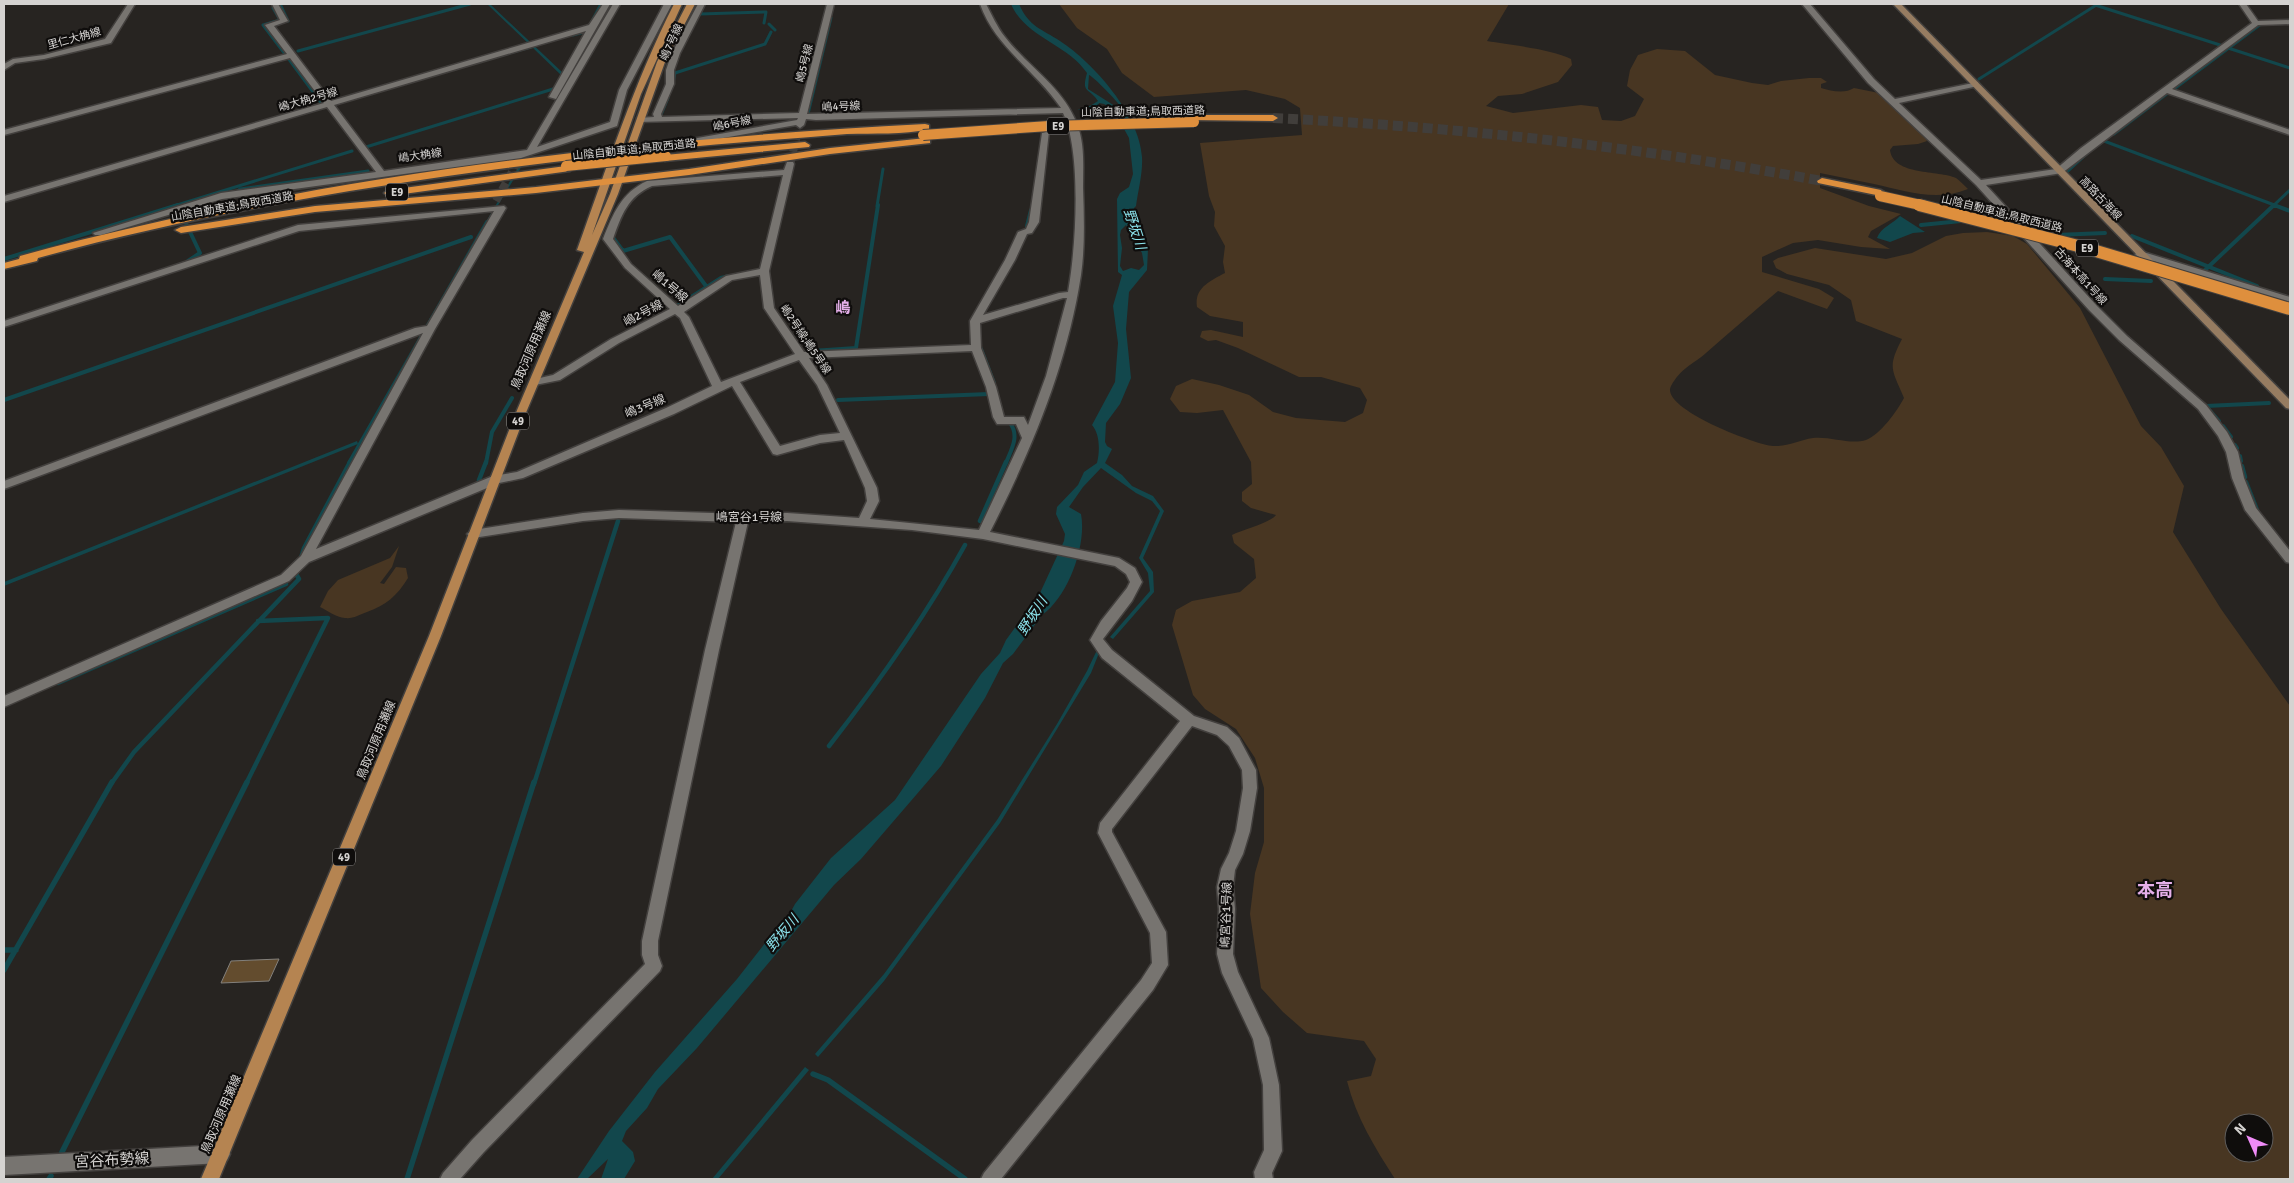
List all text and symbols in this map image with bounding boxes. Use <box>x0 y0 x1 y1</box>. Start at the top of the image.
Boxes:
street label: 嶋7号線 <box>657 22 686 63</box>
street label: 里仁大桷線 <box>46 25 102 52</box>
street label: 嶋5号線 <box>793 43 816 84</box>
street label: 嶋大桷2号線 <box>277 85 339 114</box>
street label: 嶋4号線 <box>821 99 861 114</box>
street label: 山陰自動車道;鳥取西道路 <box>1081 104 1205 119</box>
street label: 嶋6号線 <box>712 113 752 134</box>
road number: E9 <box>1047 118 1069 134</box>
street label: 山陰自動車道;鳥取西道路 <box>572 137 696 162</box>
street label: 嶋大桷線 <box>397 146 443 165</box>
street label: 高路古海線 <box>2077 174 2124 223</box>
road number: E9 <box>386 183 408 200</box>
street label: 山陰自動車道;鳥取西道路 <box>170 189 294 224</box>
street label: 山陰自動車道;鳥取西道路 <box>1940 192 2064 235</box>
water label: 野坂川 <box>1120 207 1150 254</box>
road number: E9 <box>2076 240 2098 256</box>
street label: 古海本高1号線 <box>2052 245 2110 307</box>
street label: 嶋1号線 <box>649 267 691 306</box>
street label: 嶋2号線 <box>621 297 666 330</box>
district label: 嶋 <box>835 299 851 317</box>
street label: 嶋2号線;嶋5号線 <box>778 302 834 376</box>
street label: 鳥取河原用瀬線 <box>508 309 555 392</box>
street label: 嶋3号線 <box>623 392 668 421</box>
road number: 49 <box>507 412 529 430</box>
street label: 嶋宮谷1号線 <box>716 510 782 525</box>
water label: 野坂川 <box>1014 592 1052 639</box>
street label: 鳥取河原用瀬線 <box>354 698 399 782</box>
road number: 49 <box>333 849 355 866</box>
district label: 本高 <box>2137 879 2173 901</box>
street label: 嶋宮谷1号線 <box>1218 882 1235 949</box>
water label: 野坂川 <box>762 910 804 955</box>
street label: 鳥取河原用瀬線 <box>198 1073 245 1156</box>
north arrow <box>2224 1113 2274 1163</box>
text: N <box>2231 1120 2250 1139</box>
street label: 宮谷布勢線 <box>74 1149 150 1171</box>

